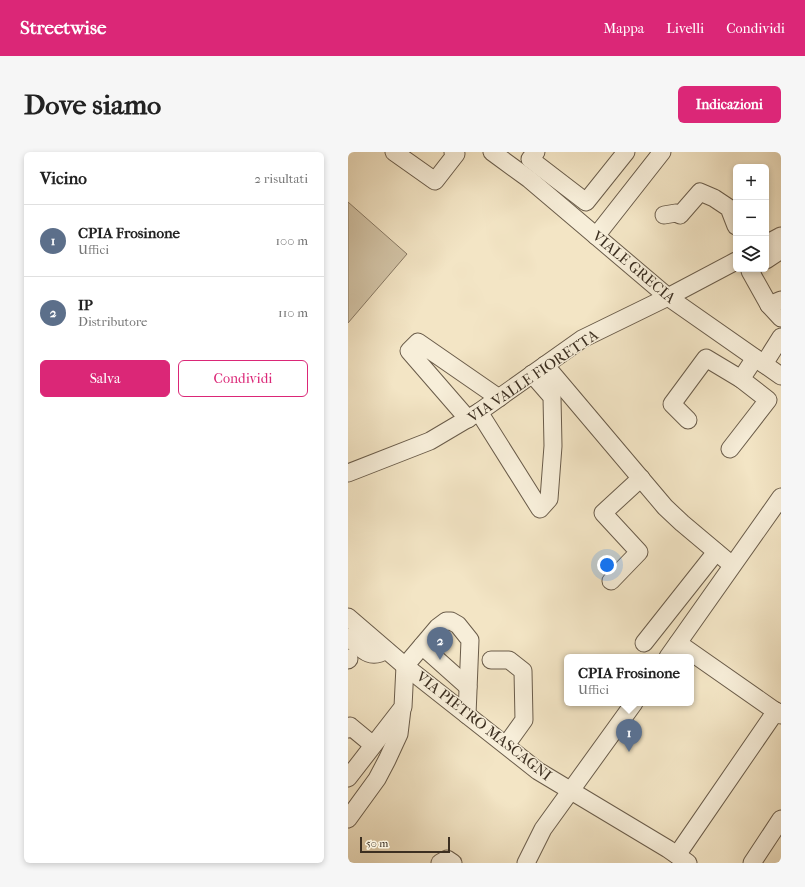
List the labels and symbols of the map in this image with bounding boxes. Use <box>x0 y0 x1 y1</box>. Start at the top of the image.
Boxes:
street label: VIALE GRECIA <box>588 226 679 307</box>
street label: VIA VALLE FIORETTA <box>464 326 602 427</box>
your location <box>597 555 617 575</box>
pin: 2 <box>427 627 453 660</box>
street label: VIA PIETRO MASCAGNI <box>412 667 555 785</box>
pin: 1 <box>616 719 642 752</box>
scale bar <box>360 835 450 854</box>

